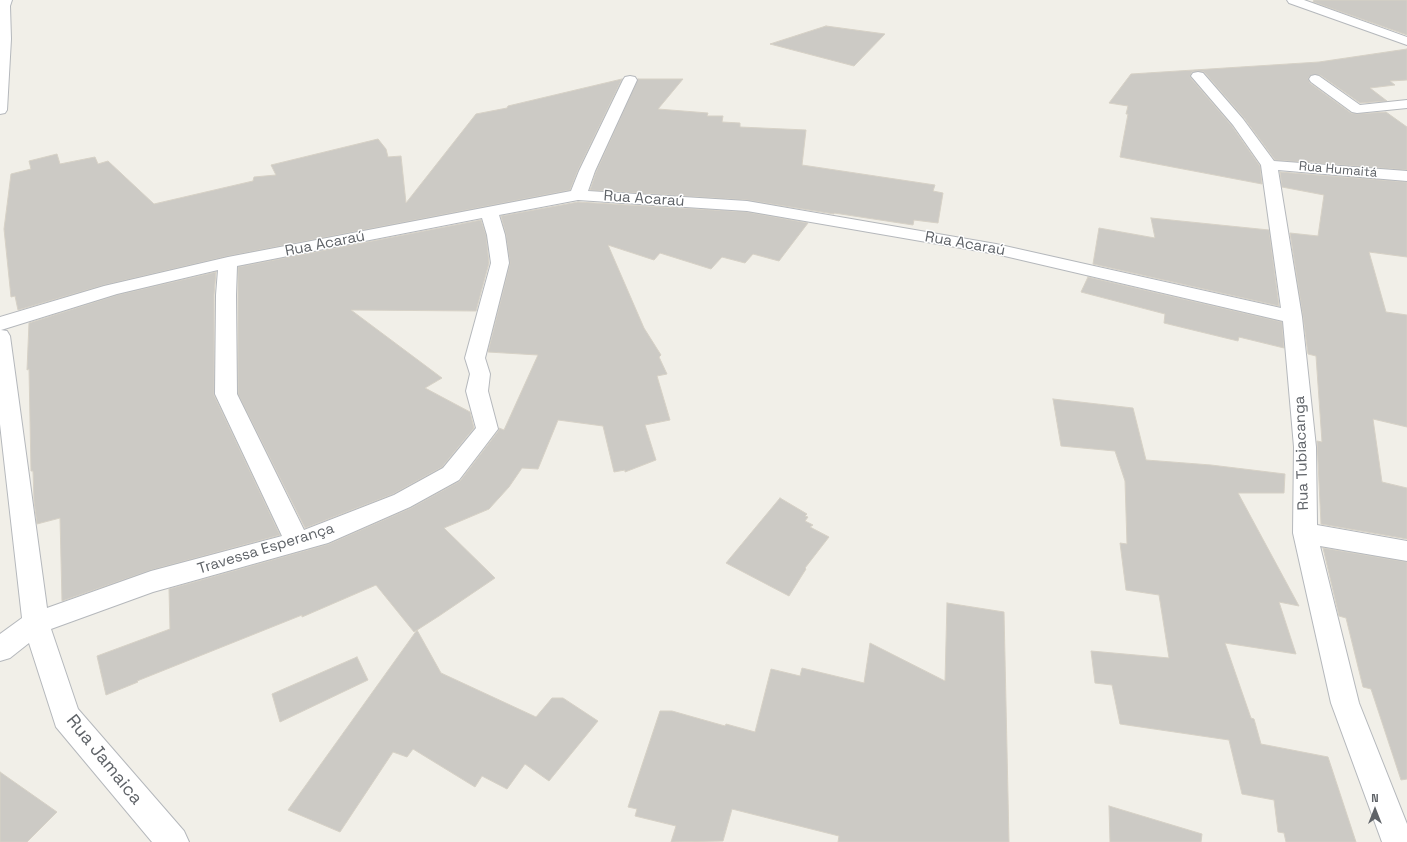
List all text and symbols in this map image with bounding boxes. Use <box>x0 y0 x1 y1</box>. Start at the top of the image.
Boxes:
street label: Rua Humaitá <box>1298 159 1378 181</box>
street label: Rua Acaraú <box>603 187 685 211</box>
street label: Rua Acaraú <box>283 227 367 261</box>
street label: Rua Acaraú <box>923 228 1007 260</box>
street label: Rua Tubiacanga <box>1291 395 1313 511</box>
street label: Travessa Esperança <box>196 520 336 578</box>
street label: Rua Jamaica <box>61 711 147 809</box>
north arrow <box>1355 790 1395 830</box>
text: N <box>1371 791 1379 805</box>

